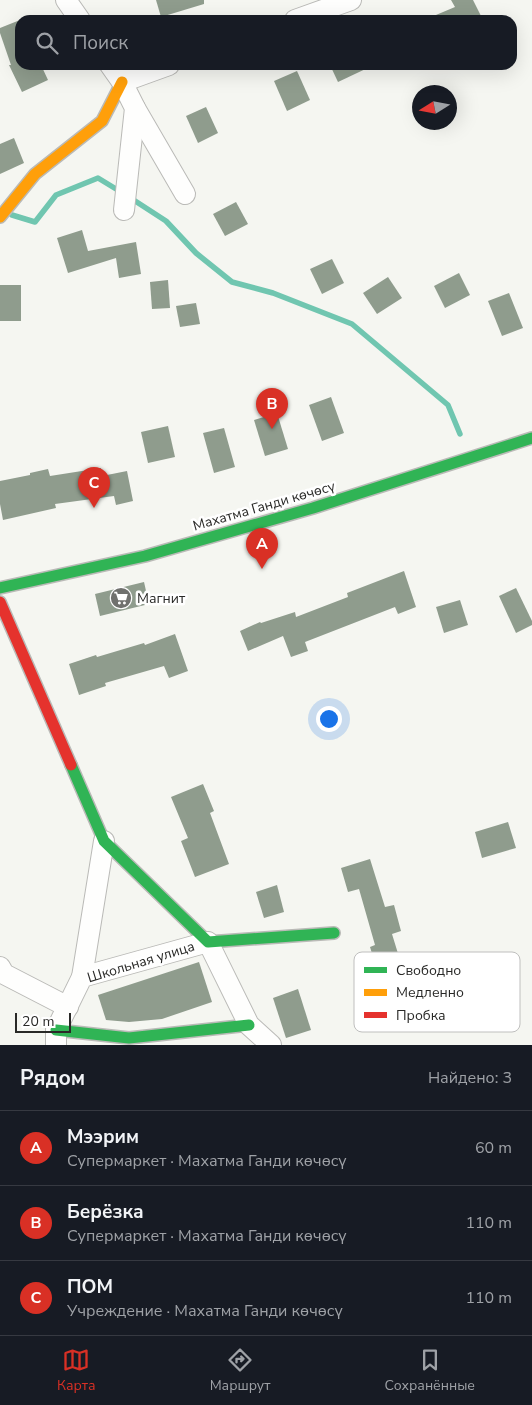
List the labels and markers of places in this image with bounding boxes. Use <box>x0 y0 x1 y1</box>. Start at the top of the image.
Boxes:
pin: B <box>256 388 288 429</box>
pin: C <box>78 467 110 508</box>
pin: A <box>246 528 278 569</box>
supermarket icon: Магнит <box>109 586 133 610</box>
place label: Магнит <box>137 589 186 608</box>

